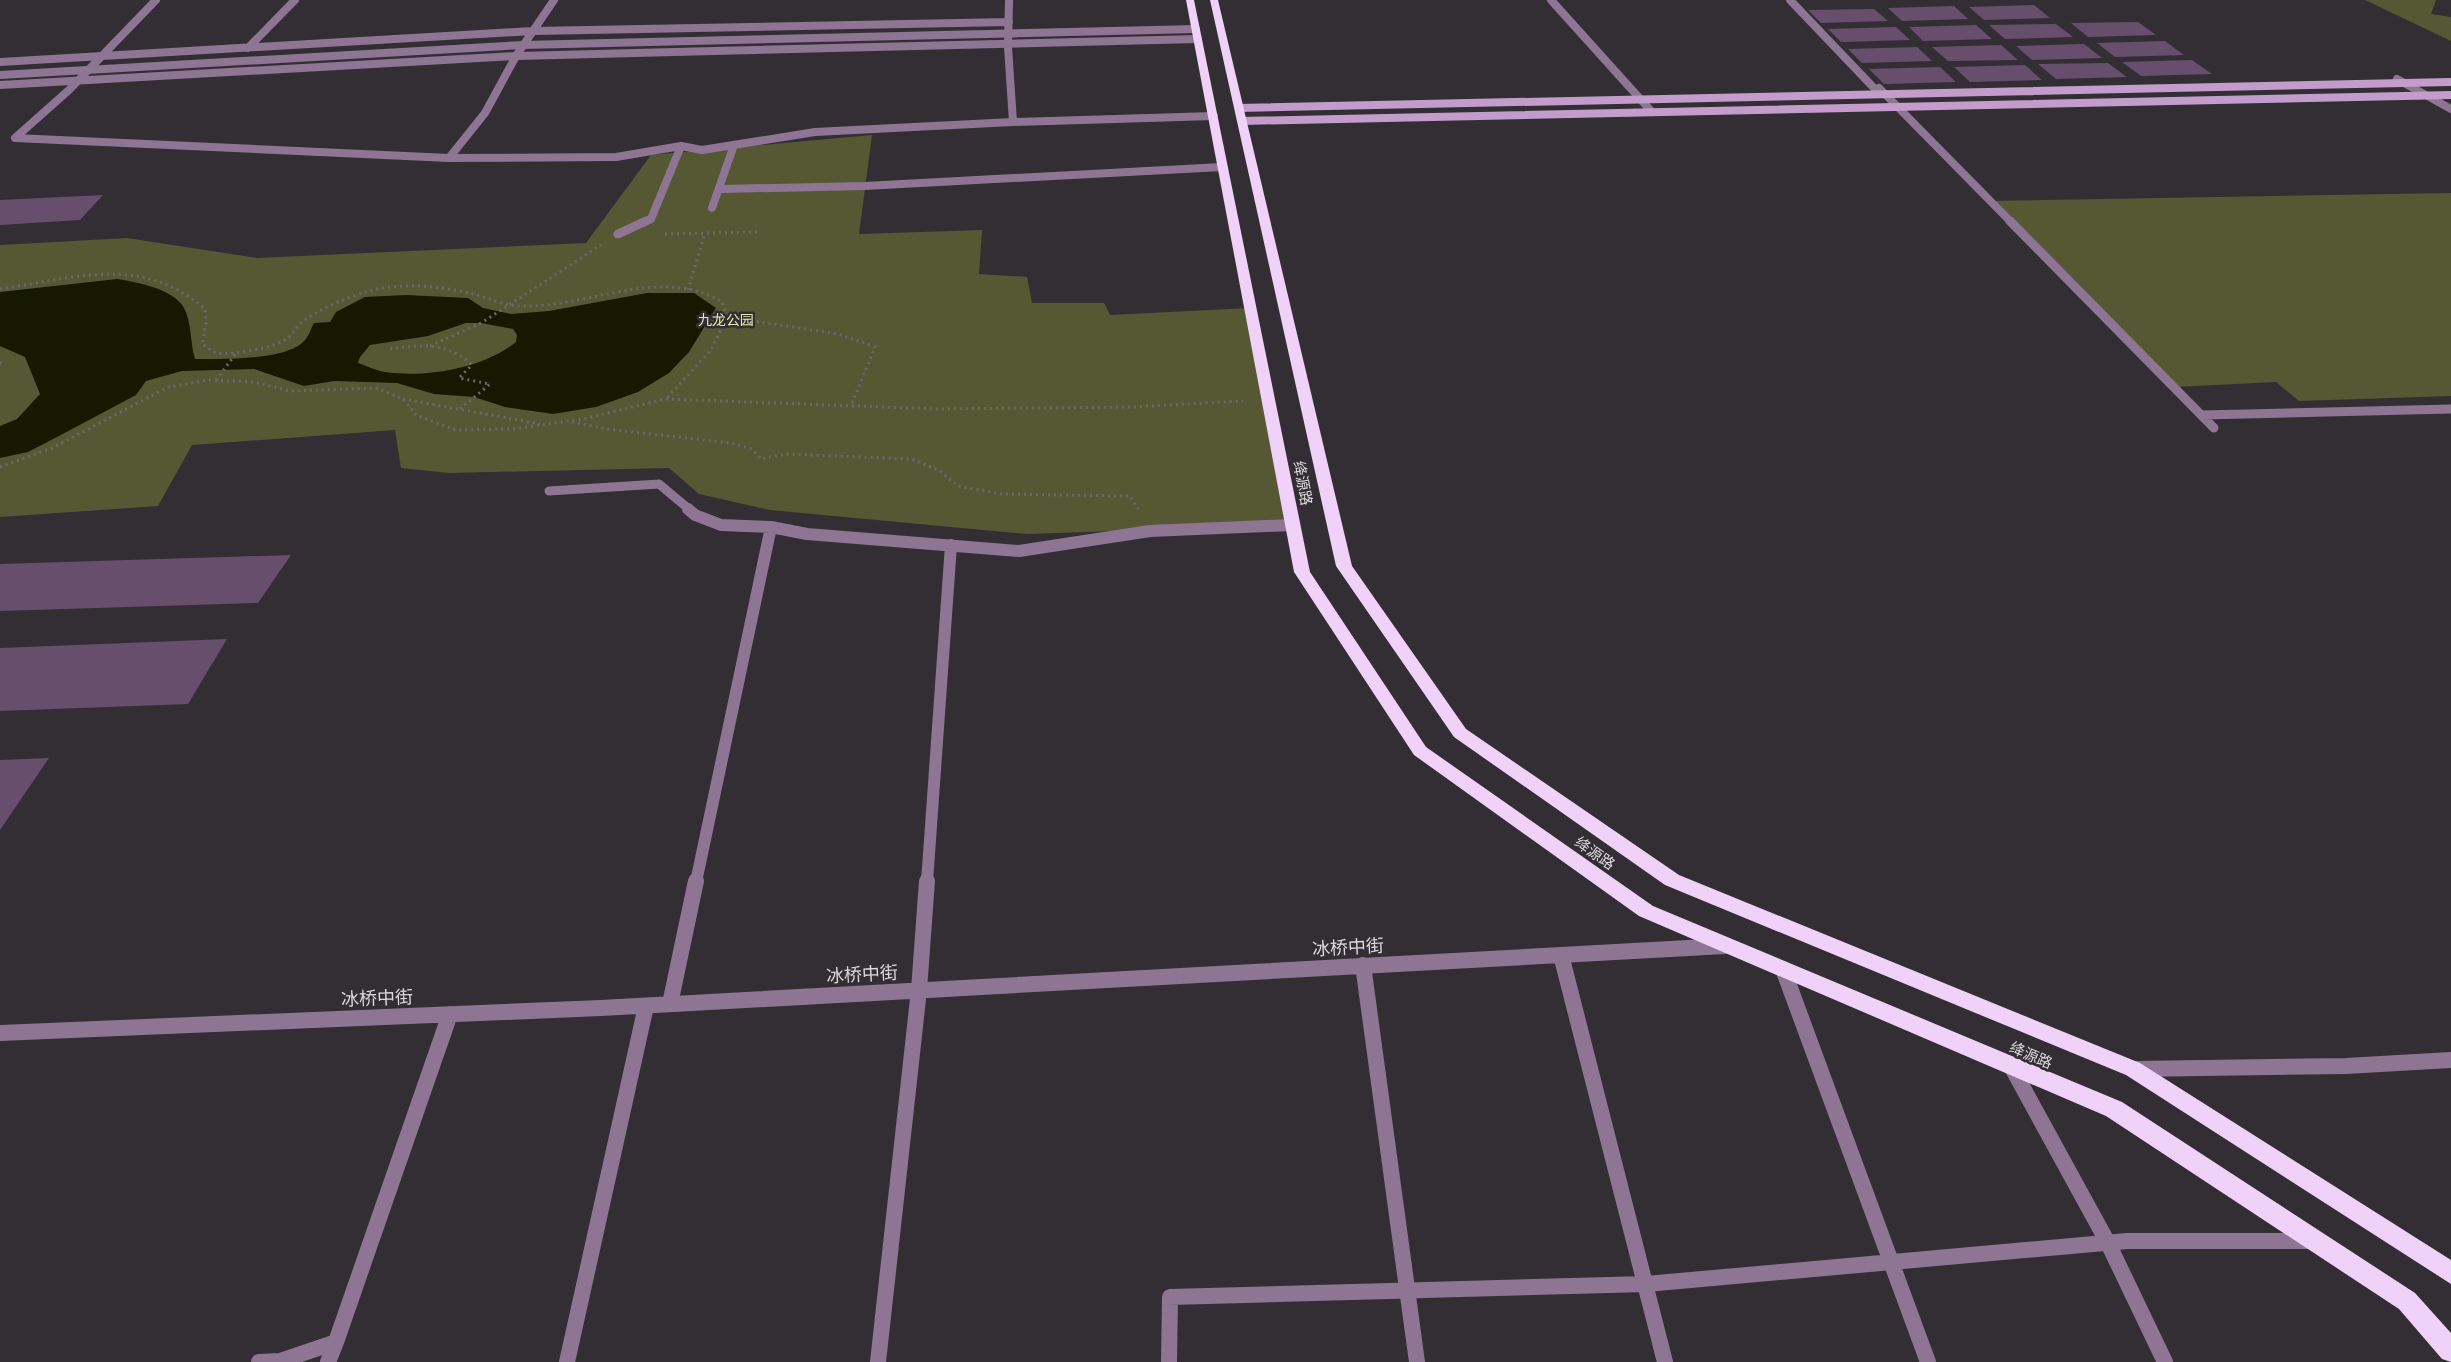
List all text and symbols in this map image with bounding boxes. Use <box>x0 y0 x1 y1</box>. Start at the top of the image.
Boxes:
park label: 九龙公园 <box>698 312 754 328</box>
street label: 绛源路 <box>1290 459 1316 507</box>
street label: 绛源路 <box>1572 833 1618 873</box>
street label: 冰桥中街 <box>1311 935 1385 959</box>
street label: 冰桥中街 <box>825 962 899 986</box>
street label: 冰桥中街 <box>341 986 413 1010</box>
street label: 绛源路 <box>2007 1038 2055 1072</box>

